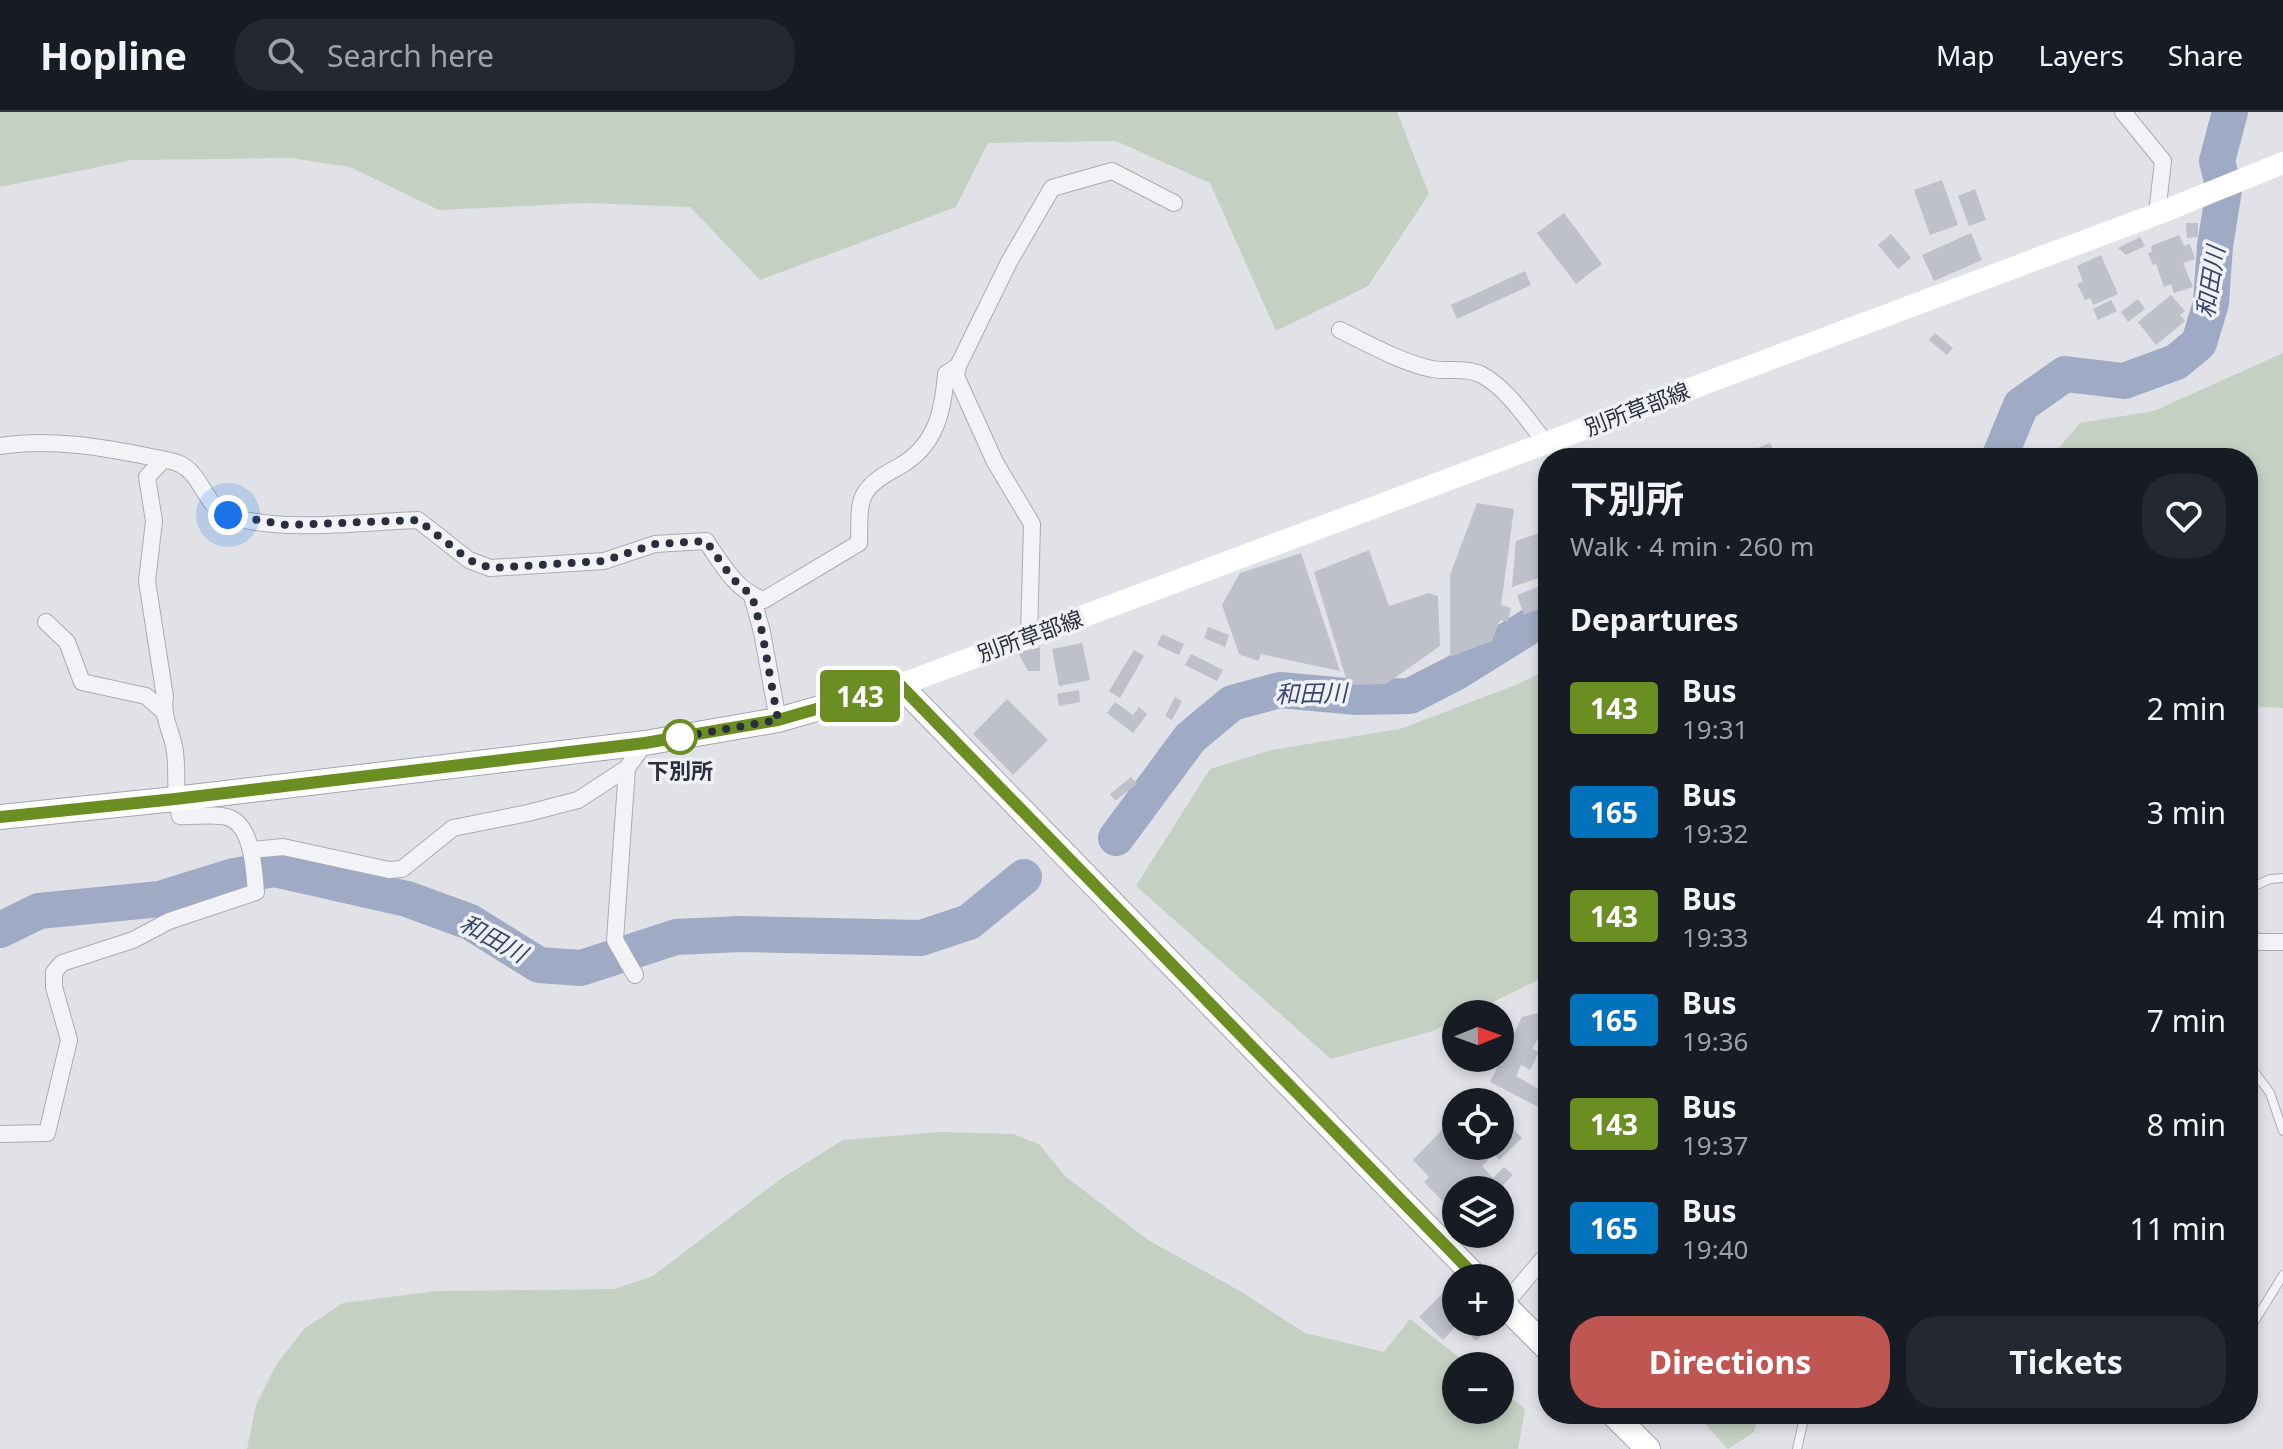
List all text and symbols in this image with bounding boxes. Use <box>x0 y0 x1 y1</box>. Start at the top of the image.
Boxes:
search box <box>235 19 795 91</box>
text: Hopline <box>40 29 187 81</box>
icon: search <box>263 33 307 77</box>
text: Search here <box>327 35 494 76</box>
text: Map <box>1936 36 1994 74</box>
text: Layers <box>2038 36 2124 74</box>
text: Share <box>2168 36 2243 74</box>
water label: 和田川 <box>2188 241 2232 320</box>
street label: 別所草部線 <box>1580 374 1693 442</box>
text: 下別所 <box>1570 472 1684 524</box>
button: heart <box>2142 474 2226 558</box>
your location <box>208 495 248 535</box>
text: Walk · 4 min · 260 m <box>1570 528 1814 564</box>
text: Departures <box>1570 599 1739 640</box>
street label: 別所草部線 <box>973 602 1086 668</box>
line badge: 143 <box>814 670 906 722</box>
text: Bus <box>1682 670 1737 711</box>
water label: 和田川 <box>1275 675 1350 710</box>
text: 143 <box>836 677 884 715</box>
text: 2 min <box>2147 688 2226 729</box>
text: 143 <box>1590 689 1638 727</box>
text: 19:31 <box>1682 711 1748 747</box>
marker: 下別所 <box>663 720 697 754</box>
place label: 下別所 <box>647 755 713 785</box>
text: Bus <box>1682 774 1737 815</box>
text: 3 min <box>2147 792 2226 833</box>
text: 165 <box>1590 793 1638 831</box>
text: 19:32 <box>1682 815 1748 851</box>
text: Bus <box>1682 878 1737 919</box>
text: 4 min <box>2147 896 2226 937</box>
text: 143 <box>1590 897 1638 935</box>
water label: 和田川 <box>454 906 536 971</box>
text: 19:33 <box>1682 919 1748 955</box>
text: Bus <box>1682 982 1737 1023</box>
north arrow <box>1442 1000 1514 1072</box>
map controls <box>1442 1000 1514 1424</box>
text: 7 min <box>2147 1000 2226 1041</box>
text: 165 <box>1590 1001 1638 1039</box>
text: 19:36 <box>1682 1023 1748 1059</box>
text: Bus <box>1682 1086 1737 1127</box>
button: locate <box>1442 1088 1514 1160</box>
text: 8 min <box>2147 1104 2226 1145</box>
text: 143 <box>1590 1105 1638 1143</box>
text: 19:37 <box>1682 1127 1748 1163</box>
button: layers <box>1442 1176 1514 1248</box>
text: Bus <box>1682 1190 1737 1231</box>
text: 11 min <box>2130 1208 2226 1249</box>
text: 165 <box>1590 1209 1638 1247</box>
text: 19:40 <box>1682 1231 1748 1267</box>
button: + <box>1442 1264 1514 1336</box>
button: Directions <box>1570 1316 1890 1408</box>
button: Tickets <box>1906 1316 2226 1408</box>
button: − <box>1442 1352 1514 1424</box>

